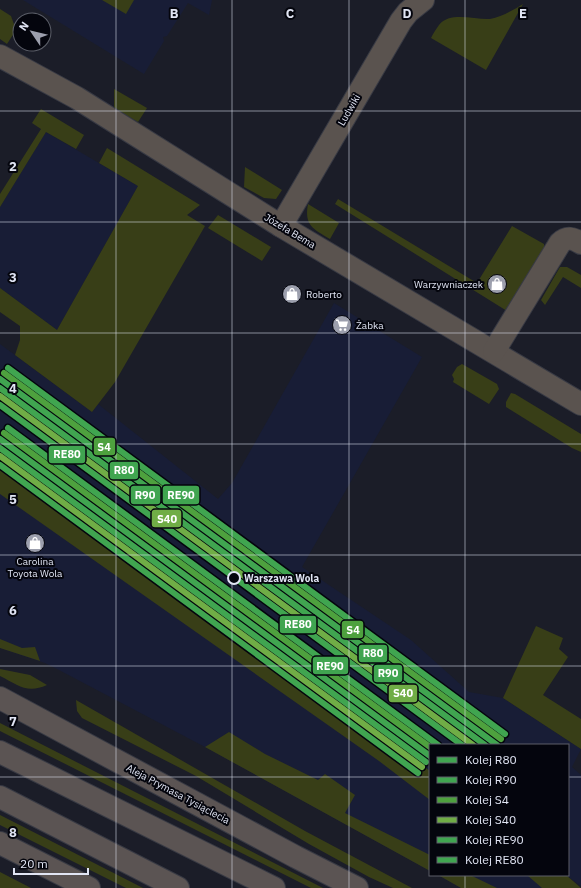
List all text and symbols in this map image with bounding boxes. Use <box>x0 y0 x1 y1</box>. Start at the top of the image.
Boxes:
text: B <box>170 5 179 22</box>
text: C <box>286 5 295 22</box>
text: D <box>402 5 412 22</box>
text: E <box>519 5 527 22</box>
north arrow <box>12 12 52 52</box>
text: N <box>16 19 32 34</box>
street label: Ludwiki <box>335 92 363 128</box>
text: 2 <box>9 158 17 175</box>
street label: Józefa Bema <box>262 211 319 252</box>
text: 3 <box>9 269 17 286</box>
shop icon: Warzywniaczek <box>486 273 508 295</box>
place label: Warzywniaczek <box>414 278 484 291</box>
shop icon: Roberto <box>281 283 303 305</box>
place label: Roberto <box>306 288 342 301</box>
supermarket icon: Żabka <box>331 314 353 336</box>
place label: Żabka <box>356 319 384 332</box>
text: 4 <box>9 380 17 397</box>
line badge: S4 <box>93 437 116 456</box>
text: S4 <box>97 440 111 454</box>
line badge: RE80 <box>48 445 86 464</box>
text: RE80 <box>53 447 81 461</box>
line badge: R80 <box>109 461 139 480</box>
text: R80 <box>114 463 135 477</box>
line badge: R90 <box>130 485 161 505</box>
line badge: RE90 <box>162 485 200 505</box>
text: R90 <box>135 488 156 502</box>
text: RE90 <box>167 488 195 502</box>
text: 5 <box>9 491 17 508</box>
line badge: S40 <box>151 509 182 528</box>
text: S40 <box>157 512 177 526</box>
shop icon: Carolina Toyota Wola <box>24 532 46 554</box>
place label: Carolina Toyota Wola <box>8 555 63 580</box>
marker: Warszawa Wola <box>227 571 241 585</box>
place label: Warszawa Wola <box>244 572 319 585</box>
text: 6 <box>9 602 17 619</box>
line badge: RE80 <box>279 615 317 634</box>
text: RE80 <box>284 617 312 631</box>
line badge: S4 <box>341 620 364 639</box>
text: S4 <box>346 623 360 637</box>
line badge: R80 <box>358 644 388 663</box>
text: R80 <box>363 646 384 660</box>
line badge: RE90 <box>312 656 349 675</box>
text: RE90 <box>316 659 344 673</box>
line badge: R90 <box>373 664 403 683</box>
text: R90 <box>378 666 399 680</box>
line badge: S40 <box>388 684 418 703</box>
text: S40 <box>393 686 413 700</box>
text: 7 <box>9 713 17 730</box>
legend <box>429 744 569 876</box>
text: Kolej R80 <box>465 752 517 767</box>
street label: Aleja Prymasa Tysiąclecia <box>124 761 233 827</box>
text: Kolej R90 <box>465 772 517 787</box>
text: Kolej S4 <box>465 792 509 807</box>
text: Kolej S40 <box>465 812 516 827</box>
text: 8 <box>9 824 17 841</box>
text: Kolej RE90 <box>465 832 524 847</box>
scale bar <box>14 850 88 876</box>
text: Kolej RE80 <box>465 852 524 867</box>
text: 20 m <box>20 856 48 871</box>

